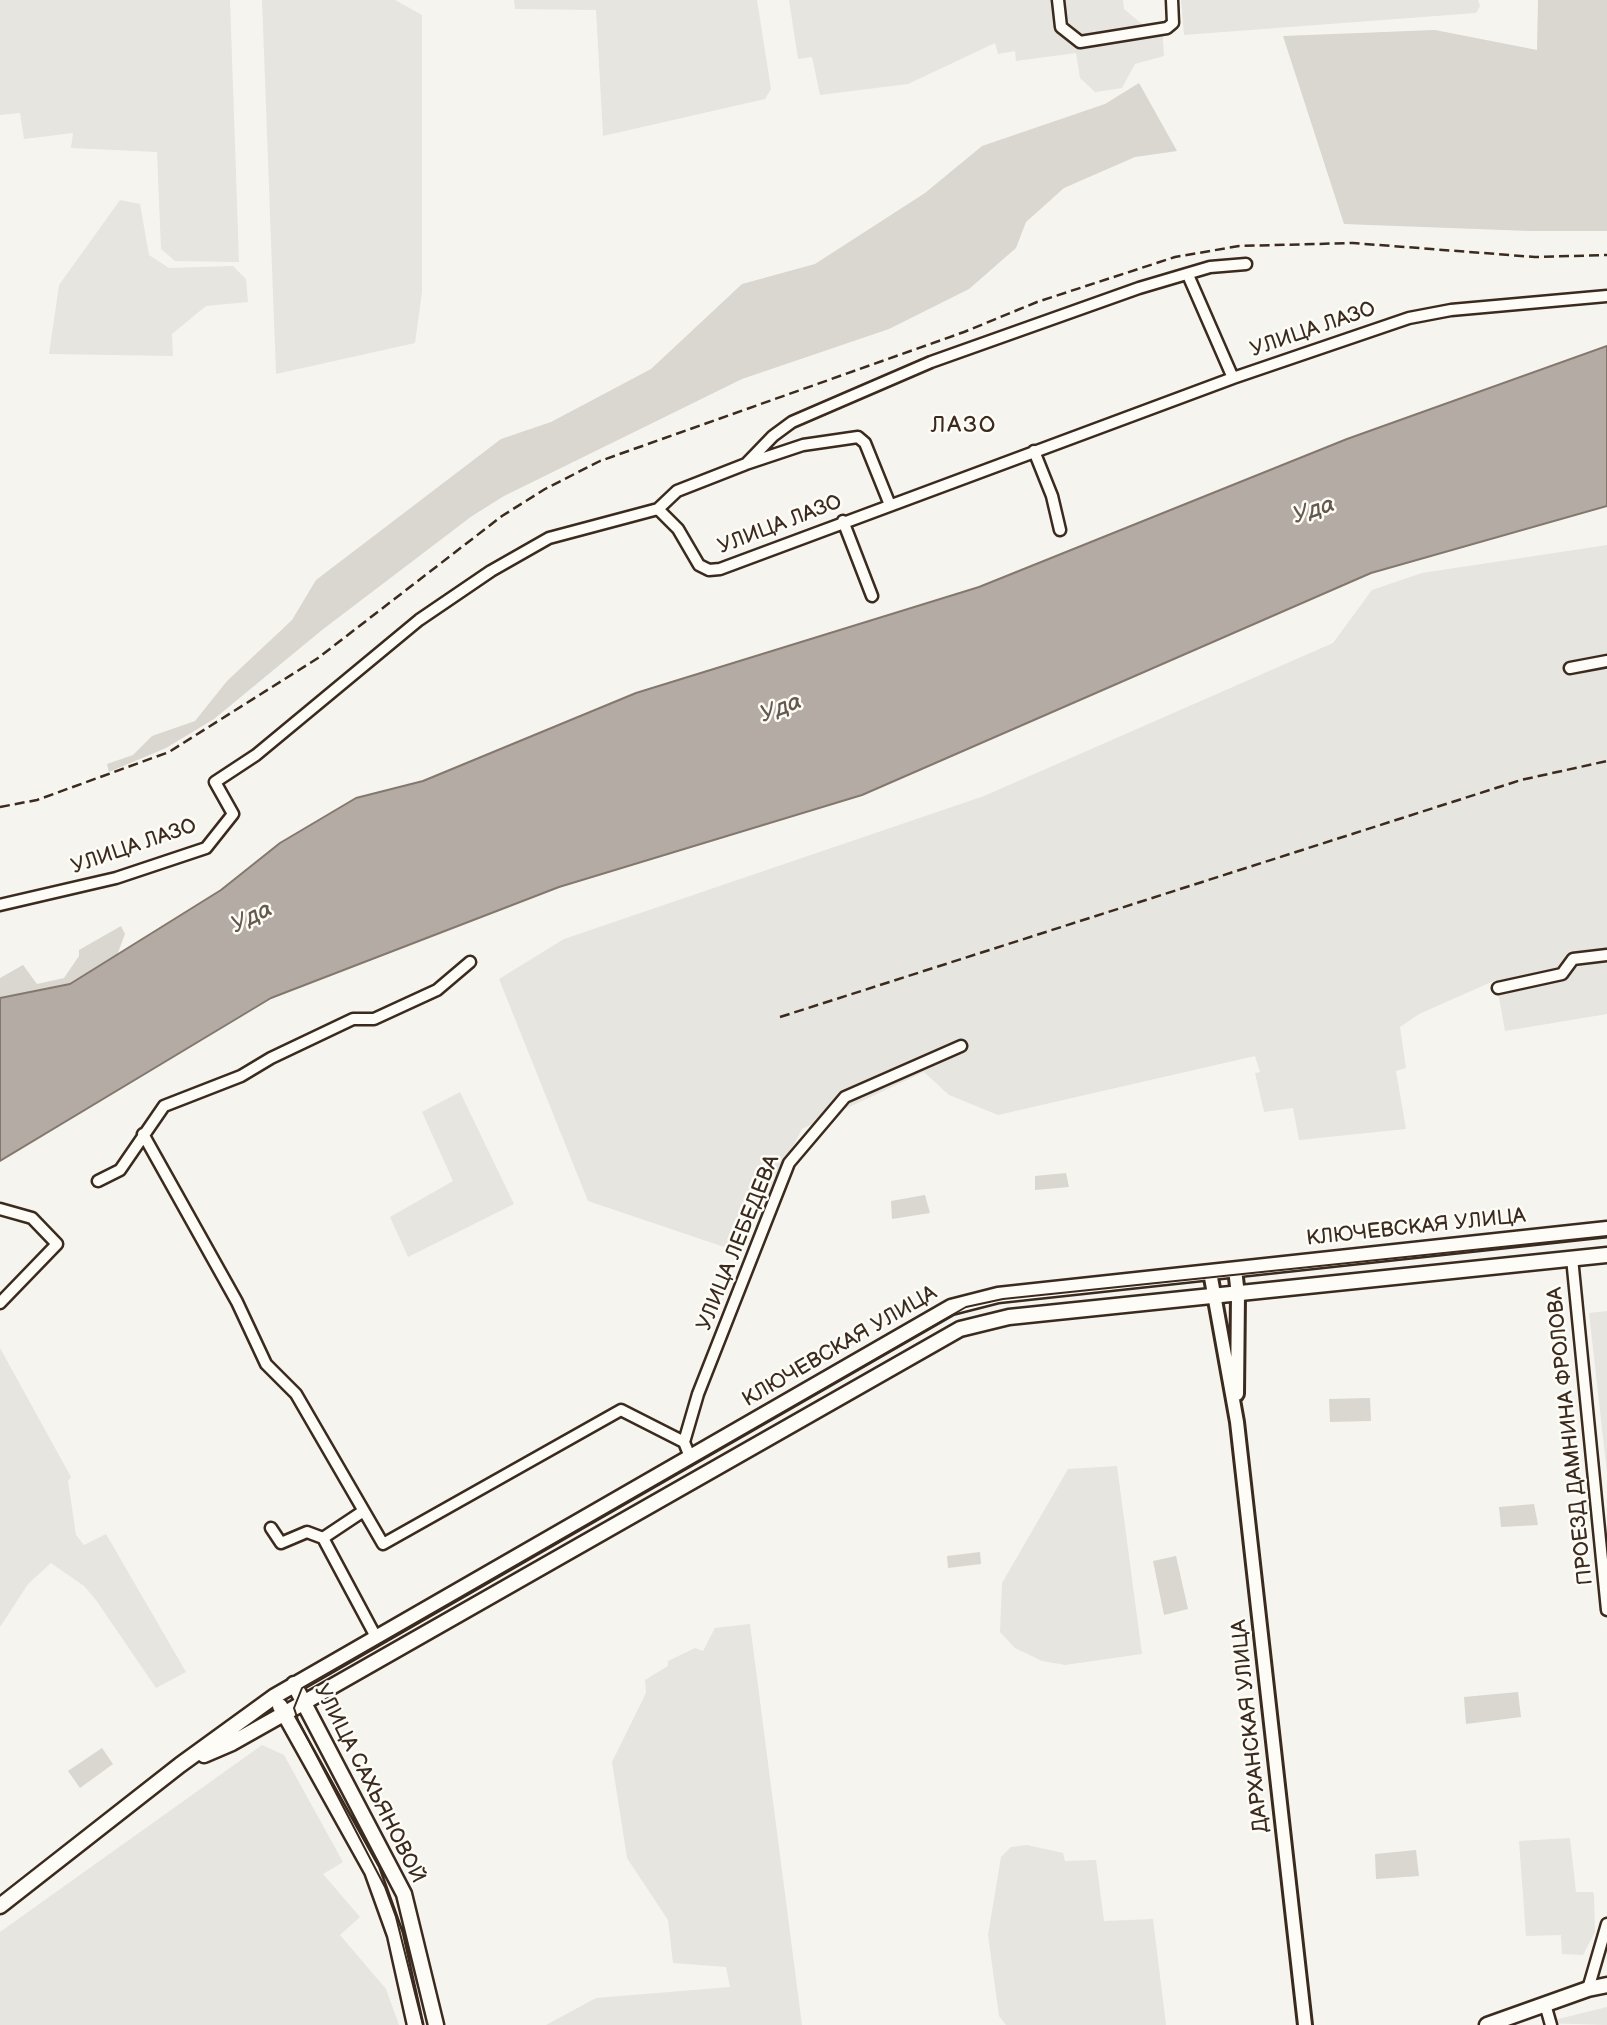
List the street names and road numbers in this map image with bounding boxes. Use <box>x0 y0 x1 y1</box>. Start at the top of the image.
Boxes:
street label: УЛИЦА ЛАЗО <box>1247 297 1379 363</box>
street label: УЛИЦА ЛАЗО <box>715 490 845 560</box>
street label: УЛИЦА ЛАЗО <box>68 814 200 880</box>
street label: УЛИЦА ЛЕБЕДЕВА <box>692 1152 786 1334</box>
street label: КЛЮЧЕВСКАЯ УЛИЦА <box>1305 1204 1527 1252</box>
street label: КЛЮЧЕВСКАЯ УЛИЦА <box>738 1281 942 1413</box>
street label: ПРОЕЗД ДАМНИНА ФРОЛОВА <box>1543 1286 1599 1586</box>
street label: ДАРХАНСКАЯ УЛИЦА <box>1227 1618 1275 1834</box>
street label: УЛИЦА САХЬЯНОВОЙ <box>308 1680 430 1888</box>

